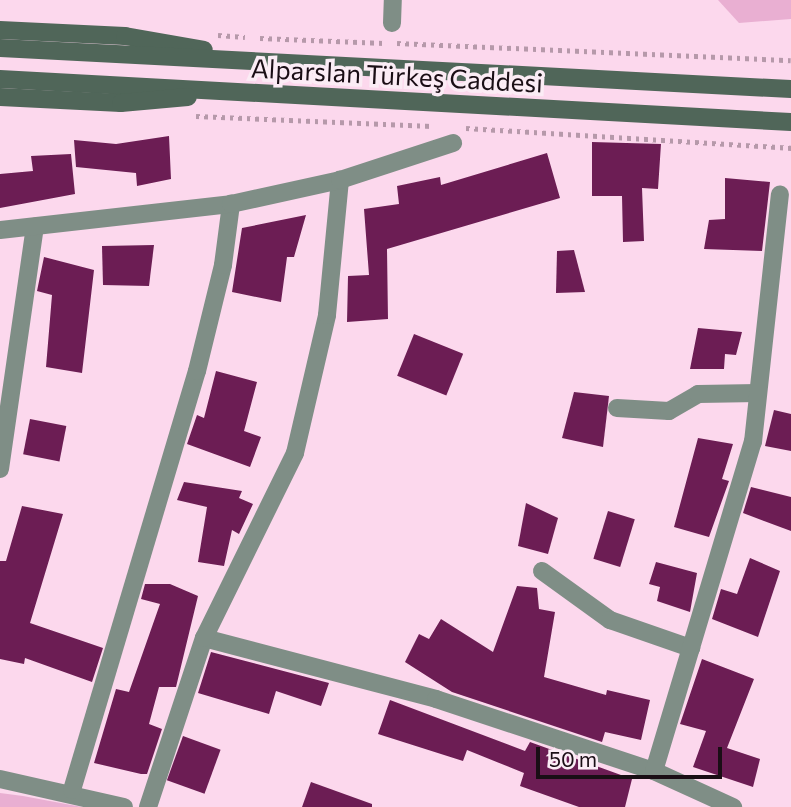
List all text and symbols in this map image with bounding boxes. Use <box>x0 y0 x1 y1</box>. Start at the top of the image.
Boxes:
street label: Alparslan Türkeş Caddesi <box>250 52 544 98</box>
scale bar <box>539 734 724 778</box>
text: 50 m <box>549 746 597 771</box>

